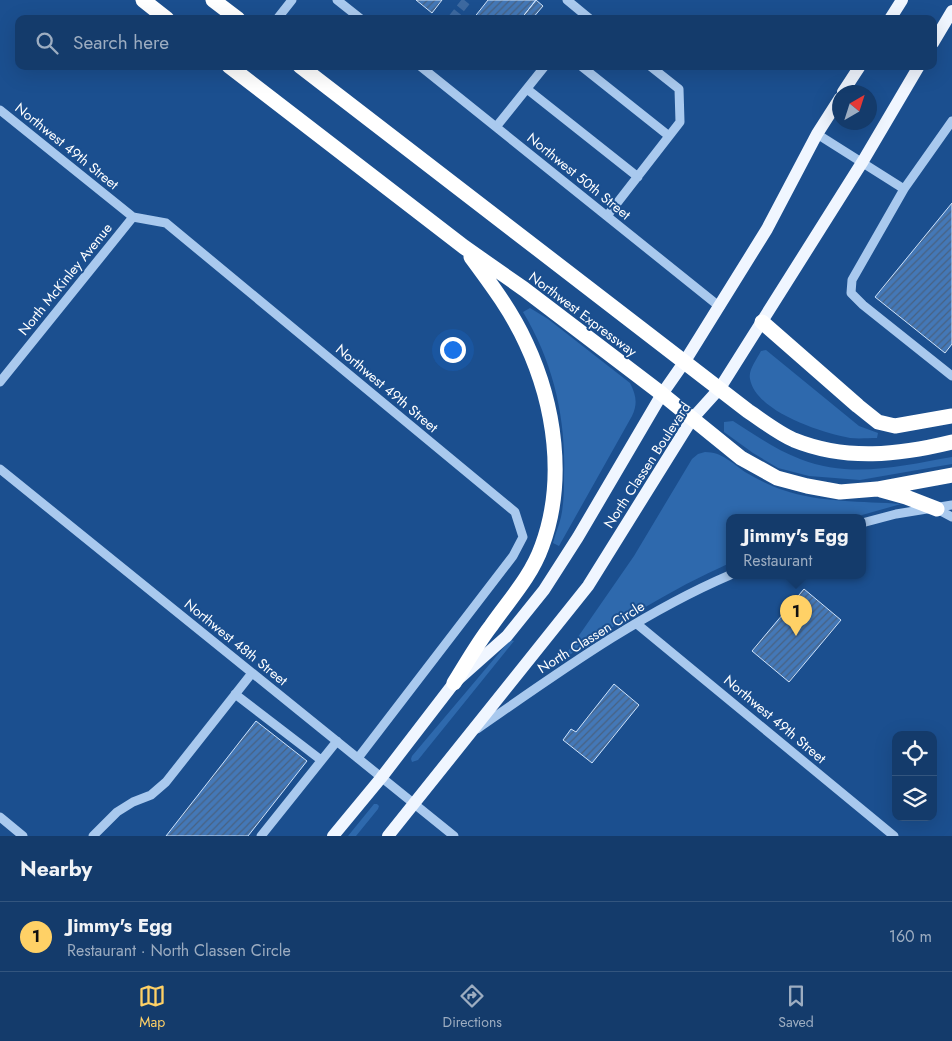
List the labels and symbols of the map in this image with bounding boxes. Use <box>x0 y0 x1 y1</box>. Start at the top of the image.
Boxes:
north arrow <box>832 85 877 130</box>
street label: Northwest 49th Street <box>11 98 124 195</box>
street label: Northwest 50th Street <box>523 128 636 225</box>
street label: North McKinley Avenue <box>13 219 117 339</box>
street label: Northwest Expressway <box>525 267 642 362</box>
your location <box>440 337 466 363</box>
street label: Northwest 49th Street <box>331 339 443 437</box>
street label: North Classen Boulevard <box>599 398 695 532</box>
street label: Northwest 48th Street <box>180 594 292 690</box>
pin: 1 <box>780 595 812 636</box>
street label: North Classen Circle <box>534 596 648 678</box>
street label: Northwest 49th Street <box>719 670 831 768</box>

